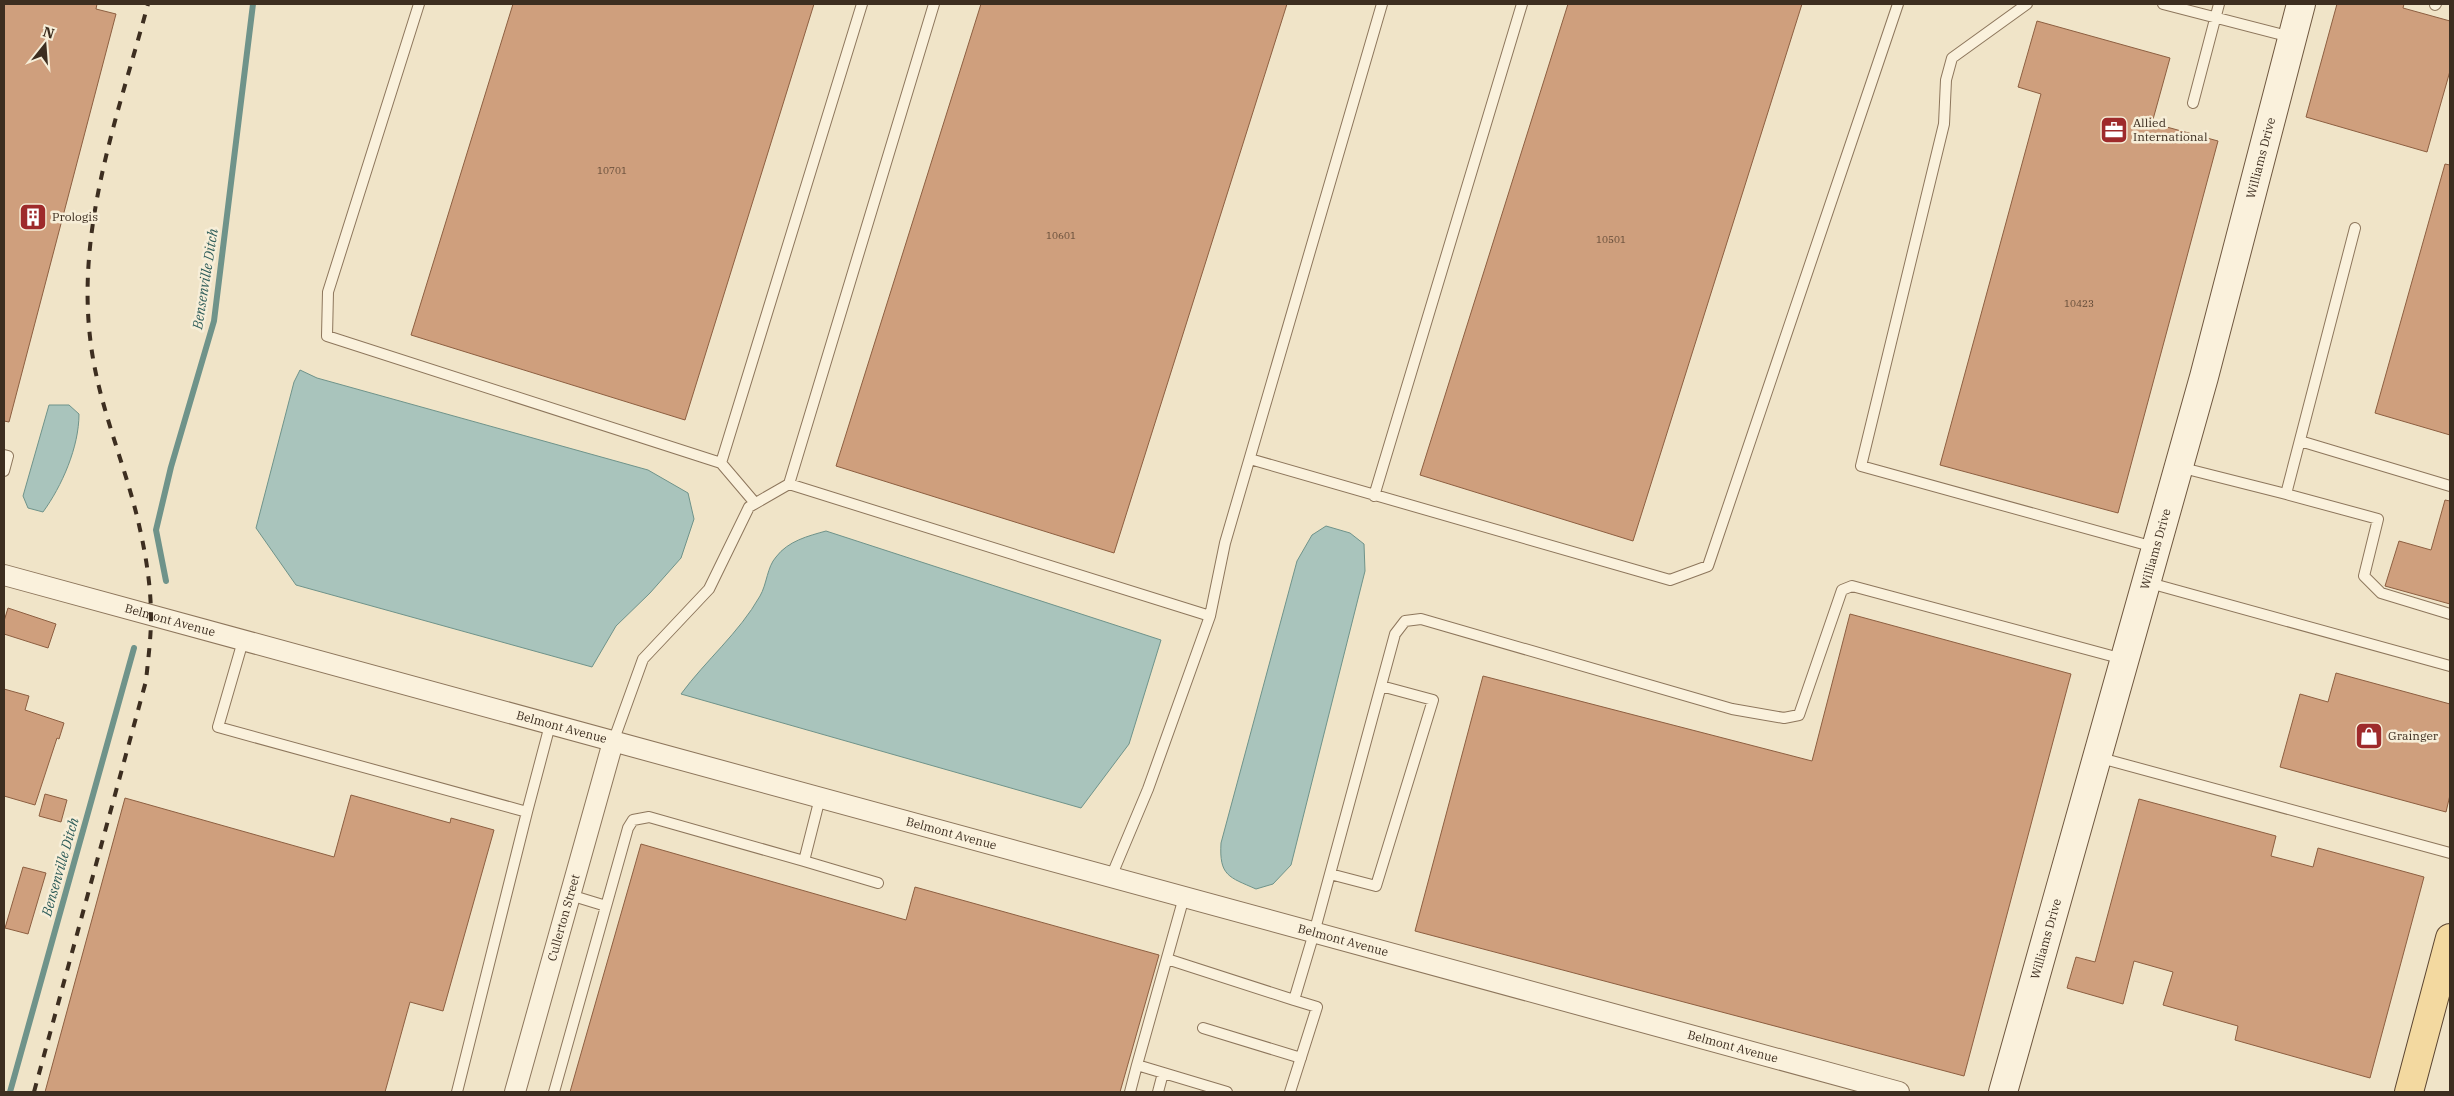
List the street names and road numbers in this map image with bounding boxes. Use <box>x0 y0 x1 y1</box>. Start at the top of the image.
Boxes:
street label: Williams Drive <box>2243 116 2278 200</box>
street label: Williams Drive <box>2137 507 2174 591</box>
street label: Belmont Avenue <box>123 600 217 639</box>
street label: Belmont Avenue <box>515 707 609 746</box>
street label: Belmont Avenue <box>905 813 998 852</box>
street label: Cullerton Street <box>544 872 583 963</box>
street label: Williams Drive <box>2027 897 2064 981</box>
street label: Belmont Avenue <box>1296 920 1390 959</box>
street label: Belmont Avenue <box>1686 1027 1780 1066</box>

